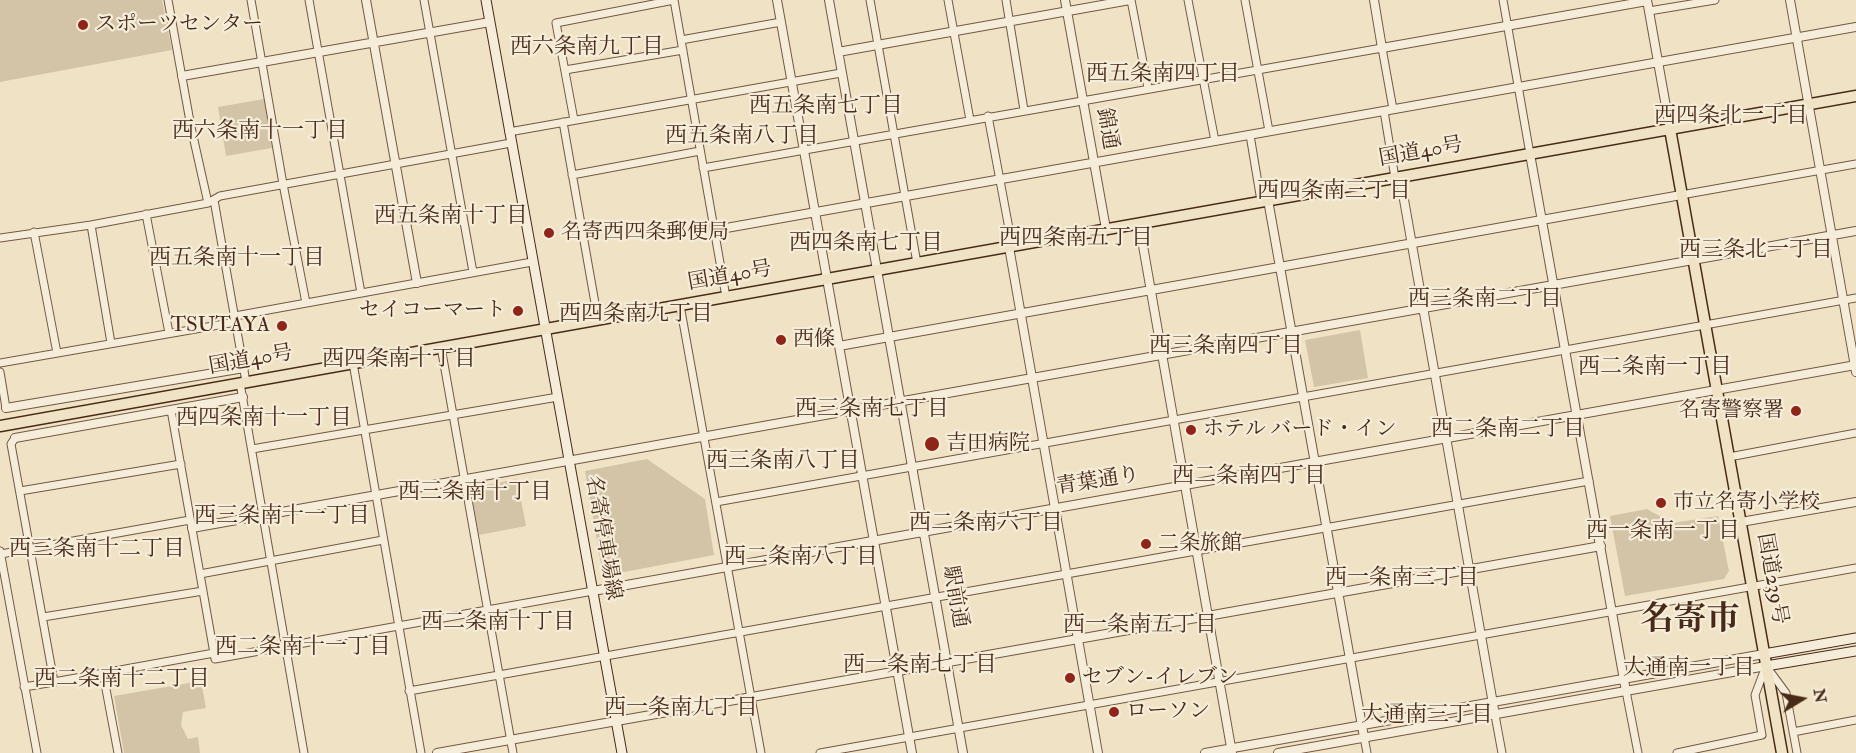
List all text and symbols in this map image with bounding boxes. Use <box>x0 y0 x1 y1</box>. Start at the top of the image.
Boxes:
place label: スポーツセンター <box>95 12 263 38</box>
marker: スポーツセンター <box>76 18 90 32</box>
district label: 西六条南九丁目 <box>510 35 664 61</box>
district label: 西五条南四丁目 <box>1086 62 1240 88</box>
district label: 西五条南七丁目 <box>749 94 903 120</box>
district label: 西四条北一丁目 <box>1654 104 1808 130</box>
street label: 錦通 <box>1090 106 1122 152</box>
district label: 西六条南十一丁目 <box>172 119 348 145</box>
district label: 西五条南八丁目 <box>665 124 819 150</box>
street label: 国道40号 <box>1377 133 1465 173</box>
district label: 西四条南三丁目 <box>1257 179 1411 205</box>
district label: 西五条南十丁目 <box>374 204 528 230</box>
place label: 名寄西四条郵便局 <box>561 220 729 246</box>
marker: 名寄西四条郵便局 <box>542 226 556 240</box>
district label: 西四条南五丁目 <box>999 226 1153 252</box>
district label: 西四条南七丁目 <box>789 231 943 257</box>
district label: 西三条北一丁目 <box>1679 238 1833 264</box>
district label: 西五条南十一丁目 <box>149 246 325 272</box>
street label: 国道40号 <box>686 257 774 297</box>
district label: 西三条南二丁目 <box>1408 287 1562 313</box>
place label: セイコーマート <box>359 298 506 324</box>
district label: 西四条南九丁目 <box>559 302 713 328</box>
marker: セイコーマート <box>511 304 525 318</box>
place label: TSUTAYA <box>170 313 270 339</box>
marker: TSUTAYA <box>275 319 289 333</box>
place label: 西條 <box>793 327 835 353</box>
marker: 西條 <box>774 333 788 347</box>
district label: 西三条南四丁目 <box>1149 334 1303 360</box>
street label: 国道40号 <box>207 341 295 381</box>
district label: 西四条南十丁目 <box>322 347 476 373</box>
district label: 西二条南一丁目 <box>1578 355 1732 381</box>
district label: 西三条南七丁目 <box>795 397 949 423</box>
place label: 名寄警察署 <box>1679 398 1784 424</box>
marker: 名寄警察署 <box>1789 404 1803 418</box>
district label: 西四条南十一丁目 <box>176 406 352 432</box>
place label: ホテル バード・イン <box>1203 417 1396 443</box>
district label: 西二条南二丁目 <box>1431 417 1585 443</box>
marker: ホテル バード・イン <box>1184 423 1198 437</box>
place label: 吉田病院 <box>946 431 1030 457</box>
marker: 吉田病院 <box>923 435 941 453</box>
district label: 西三条南八丁目 <box>706 449 860 475</box>
street label: 青葉通り <box>1055 463 1141 501</box>
district label: 西二条南四丁目 <box>1172 464 1326 490</box>
street label: 名寄停車場線 <box>579 474 625 602</box>
district label: 西三条南十丁目 <box>398 480 552 506</box>
place label: 市立名寄小学校 <box>1673 490 1820 516</box>
marker: 市立名寄小学校 <box>1654 496 1668 510</box>
district label: 西三条南十一丁目 <box>194 504 370 530</box>
district label: 西二条南六丁目 <box>909 511 1063 537</box>
district label: 西一条南一丁目 <box>1586 519 1740 545</box>
place label: 二条旅館 <box>1158 531 1242 557</box>
street label: 国道239号 <box>1751 531 1791 627</box>
district label: 西三条南十二丁目 <box>9 537 185 563</box>
marker: 二条旅館 <box>1139 537 1153 551</box>
district label: 西二条南八丁目 <box>724 545 878 571</box>
street label: 駅前通 <box>936 564 972 630</box>
district label: 西一条南三丁目 <box>1325 566 1479 592</box>
district label: 名寄市 <box>1641 602 1739 642</box>
district label: 西二条南十丁目 <box>421 610 575 636</box>
district label: 西一条南五丁目 <box>1063 613 1217 639</box>
district label: 西二条南十一丁目 <box>215 635 391 661</box>
district label: 西一条南七丁目 <box>843 653 997 679</box>
district label: 大通南一丁目 <box>1623 656 1755 682</box>
place label: セブン-イレブン <box>1082 665 1238 691</box>
district label: 西二条南十二丁目 <box>34 667 210 693</box>
north arrow <box>1772 669 1832 729</box>
marker: セブン-イレブン <box>1063 671 1077 685</box>
text: N <box>1809 687 1831 705</box>
district label: 西一条南九丁目 <box>604 696 758 722</box>
place label: ローソン <box>1126 699 1210 725</box>
district label: 大通南三丁目 <box>1361 703 1493 729</box>
marker: ローソン <box>1107 705 1121 719</box>

